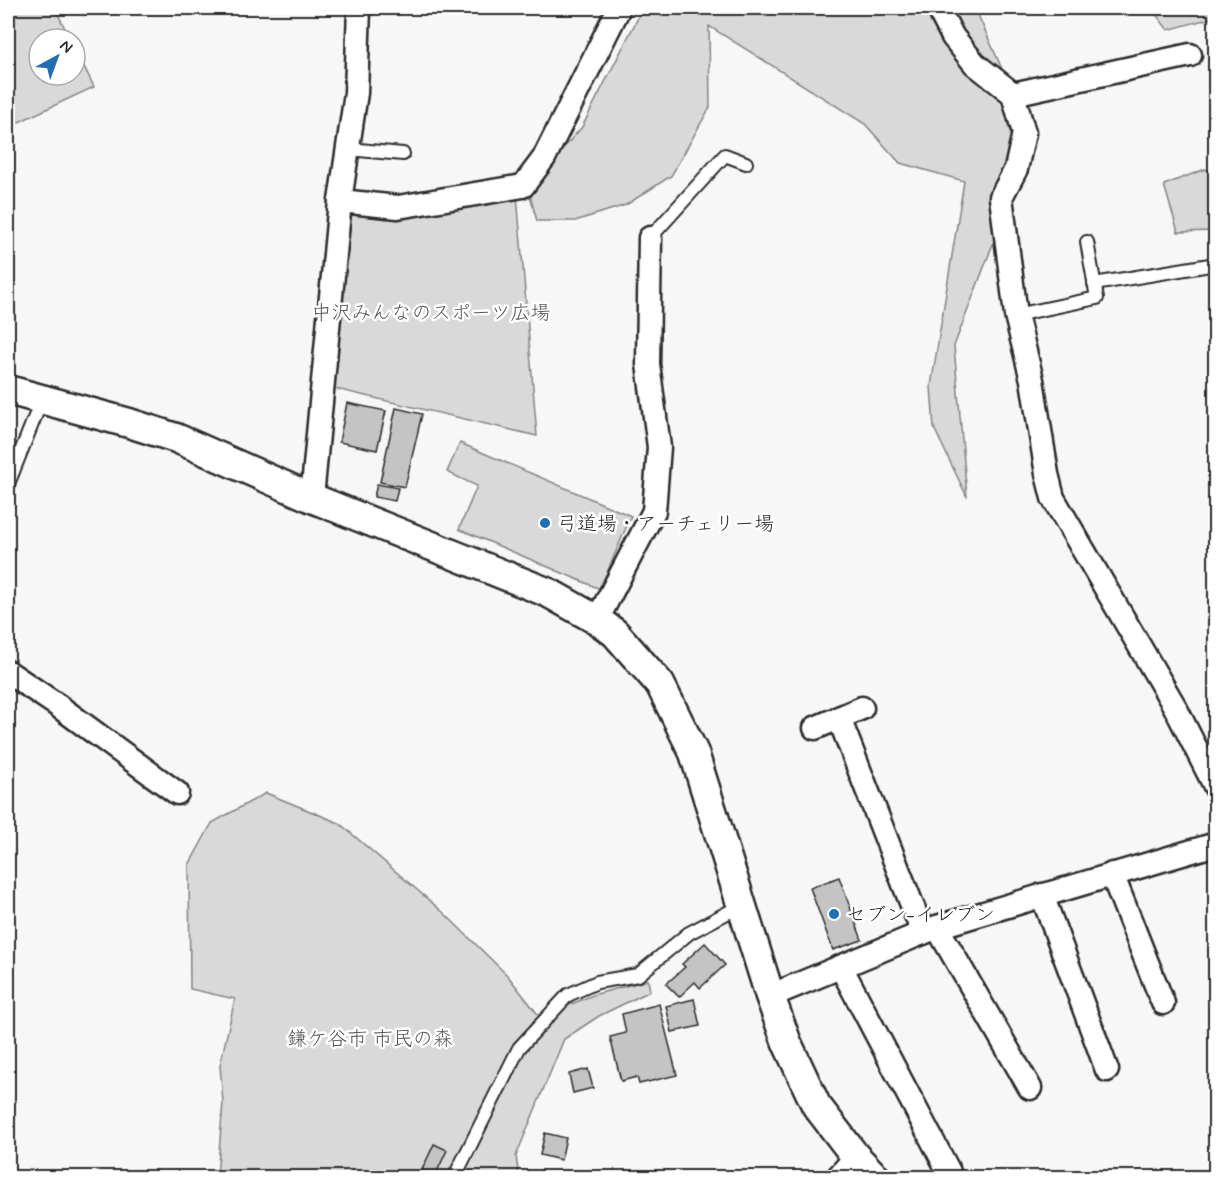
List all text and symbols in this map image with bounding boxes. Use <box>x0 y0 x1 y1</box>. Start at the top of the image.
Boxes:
north arrow <box>27 27 87 87</box>
text: N <box>55 35 77 58</box>
park label: 中沢みんなのスポーツ広場 <box>311 300 551 327</box>
place label: 弓道場・アーチェリー場 <box>557 511 774 538</box>
marker: 弓道場・アーチェリー場 <box>538 516 552 530</box>
place label: セブン-イレブン <box>846 902 995 929</box>
marker: セブン-イレブン <box>827 907 841 921</box>
park label: 鎌ケ谷市 市民の森 <box>287 1026 453 1053</box>

